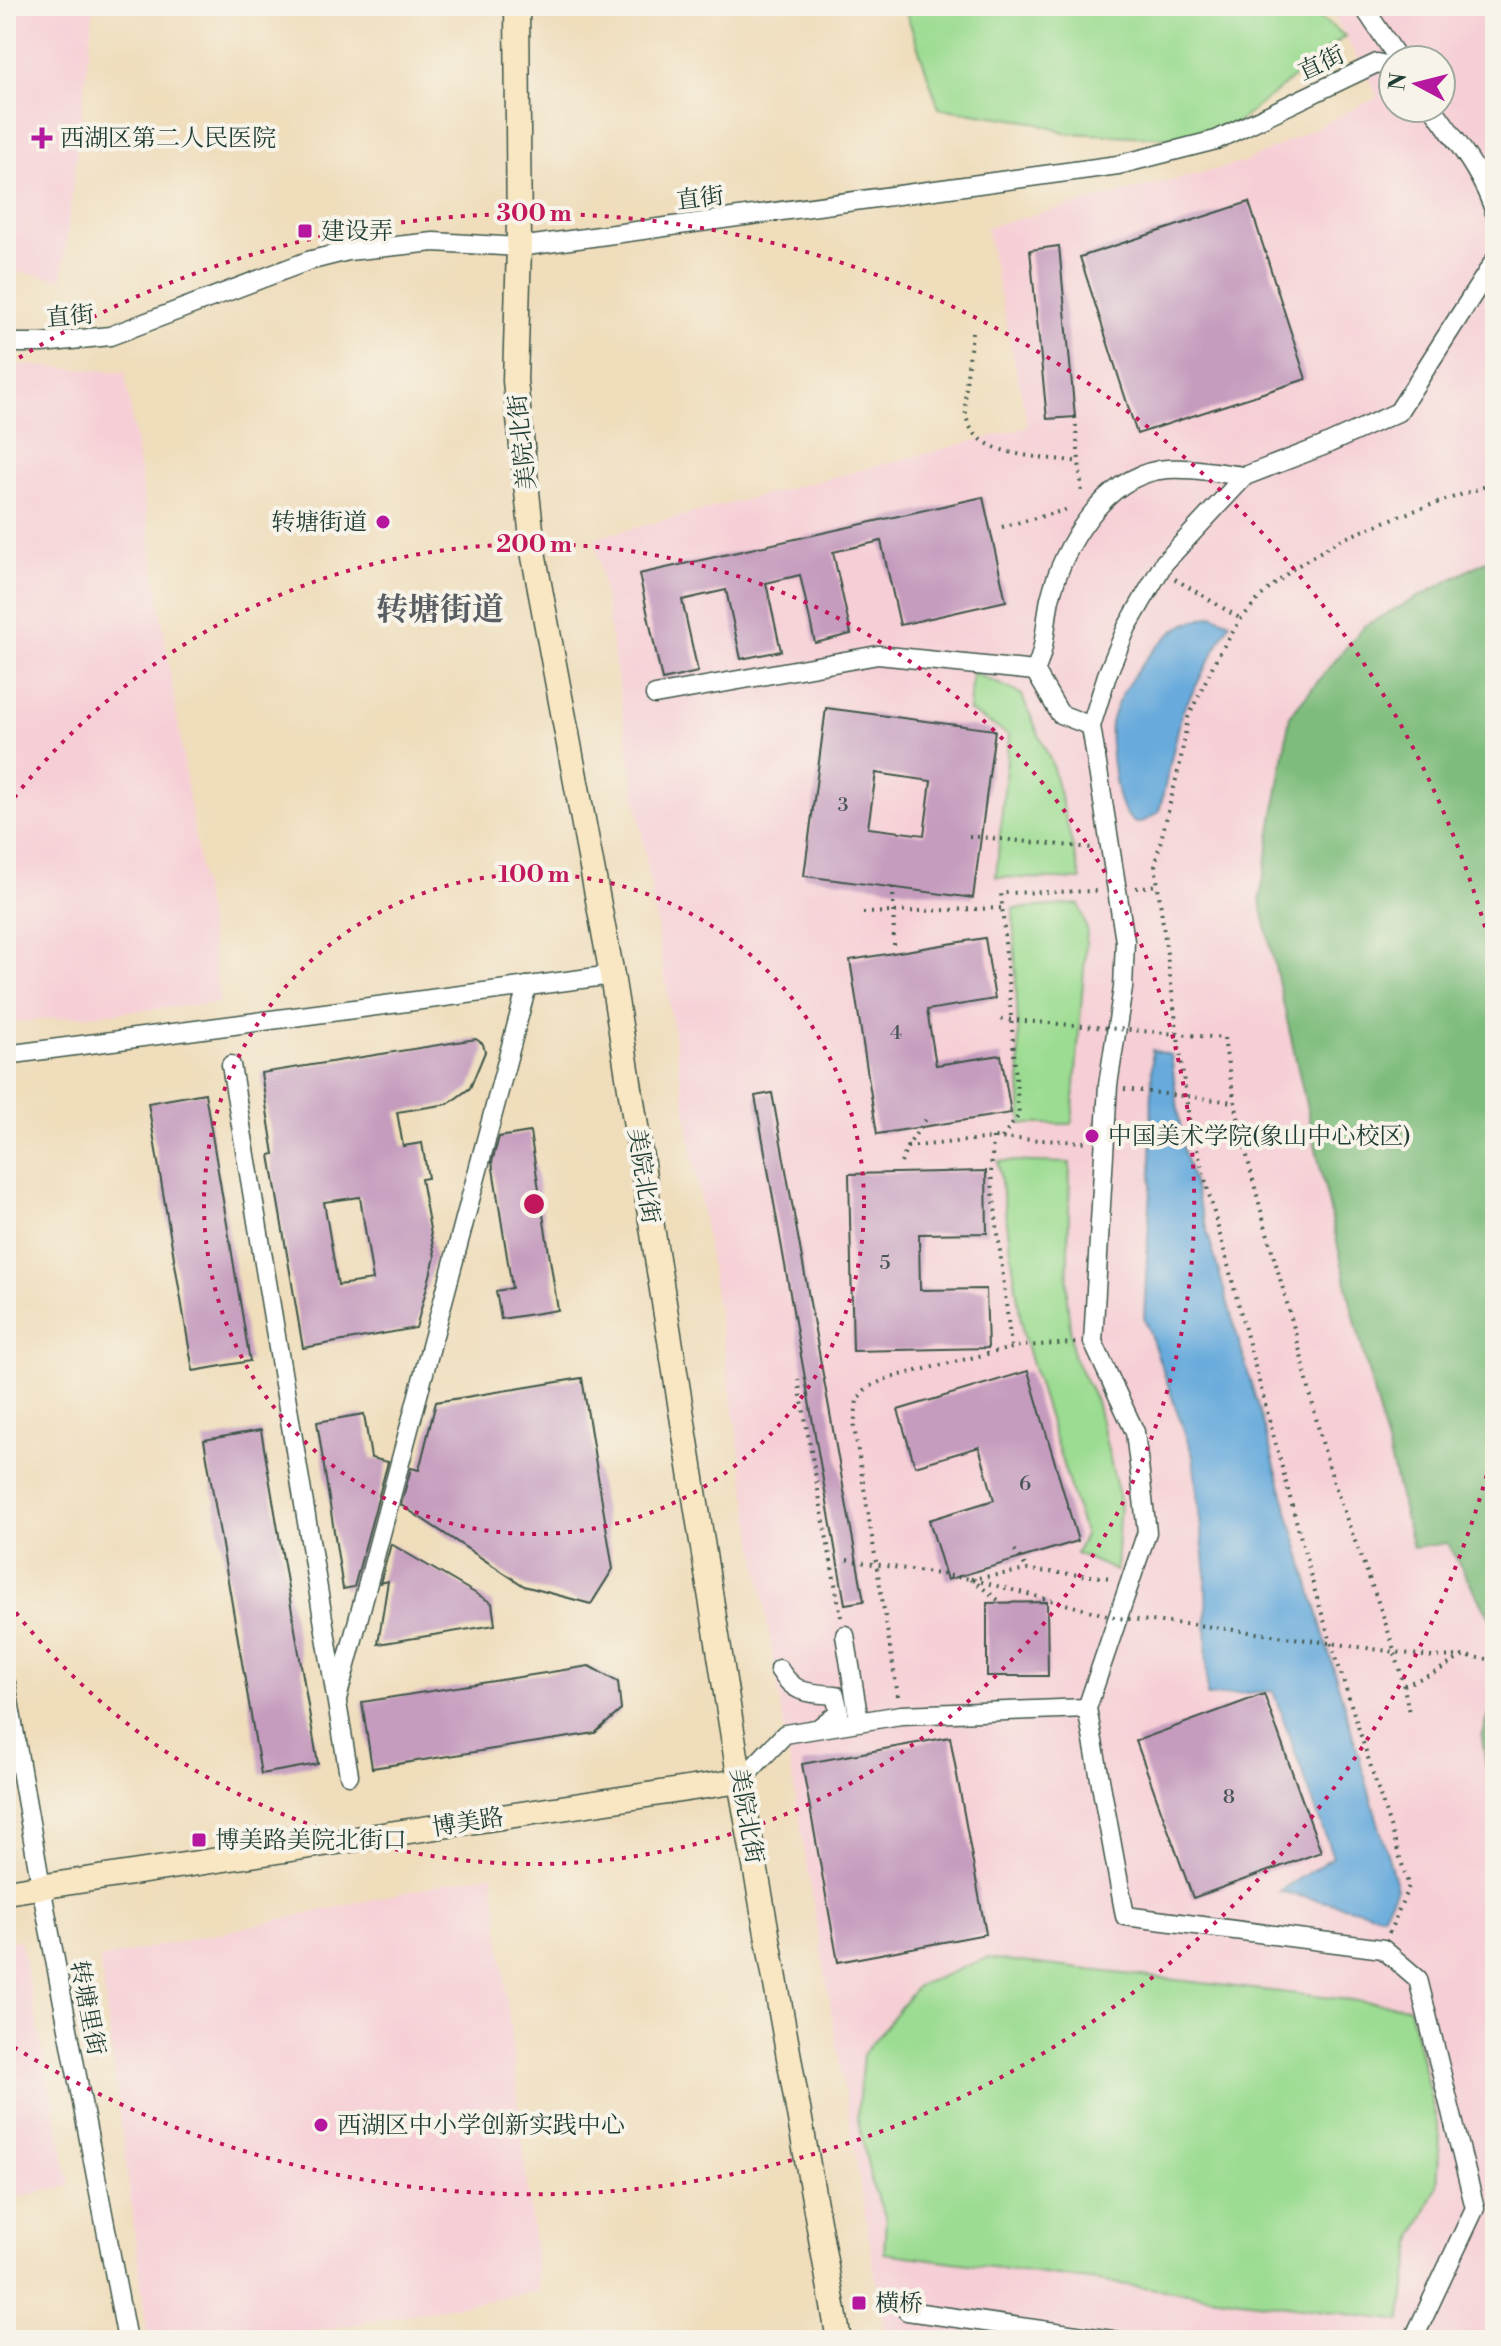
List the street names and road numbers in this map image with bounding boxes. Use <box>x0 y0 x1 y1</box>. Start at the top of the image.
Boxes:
street label: 直街 <box>1293 40 1350 88</box>
street label: 直街 <box>674 181 726 217</box>
street label: 直街 <box>45 300 95 334</box>
street label: 美院北街 <box>503 393 543 491</box>
street label: 美院北街 <box>621 1126 665 1226</box>
street label: 美院北街 <box>723 1766 769 1866</box>
street label: 博美路 <box>430 1803 506 1843</box>
street label: 转塘里街 <box>63 1958 111 2058</box>

